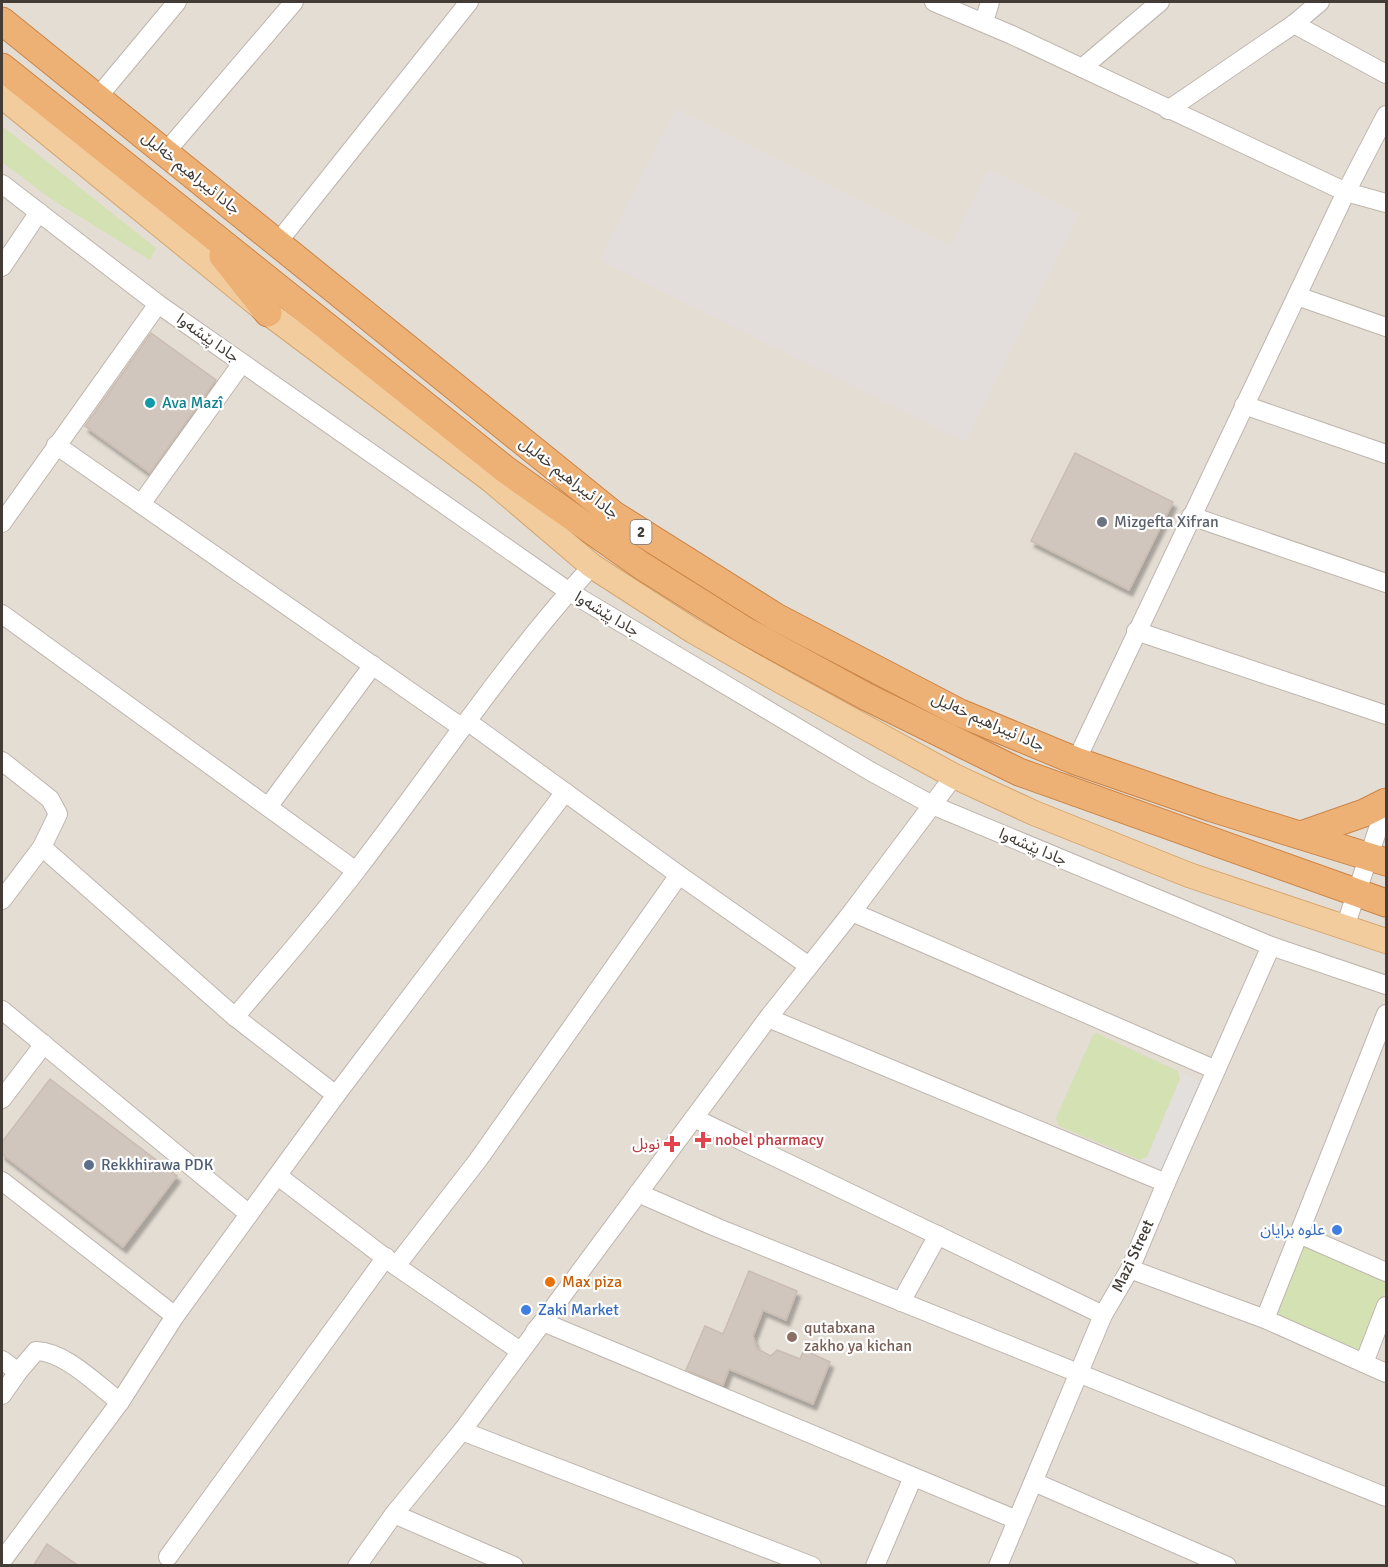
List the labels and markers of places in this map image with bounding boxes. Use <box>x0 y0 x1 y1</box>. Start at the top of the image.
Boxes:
place label: Ava Mazî <box>162 393 224 413</box>
marker: Ava Mazî <box>143 396 157 410</box>
place label: Mizgefta Xifran <box>1114 512 1219 532</box>
marker: Mizgefta Xifran <box>1095 515 1109 529</box>
place label: nobel pharmacy <box>715 1130 824 1150</box>
marker: nobel pharmacy <box>696 1133 710 1147</box>
place label: نوبل <box>632 1134 660 1154</box>
marker: نوبل <box>665 1137 679 1151</box>
place label: Rekkhirawa PDK <box>101 1155 214 1175</box>
marker: Rekkhirawa PDK <box>82 1158 96 1172</box>
place label: علوه برايان <box>1260 1220 1325 1240</box>
marker: علوه برايان <box>1330 1223 1344 1237</box>
place label: Max piza <box>562 1272 622 1292</box>
marker: Max piza <box>543 1275 557 1289</box>
place label: Zaki Market <box>538 1300 619 1320</box>
marker: Zaki Market <box>519 1303 533 1317</box>
place label: qutabxana zakho ya kichan <box>804 1318 912 1356</box>
marker: qutabxana zakho ya kichan <box>785 1330 799 1344</box>

